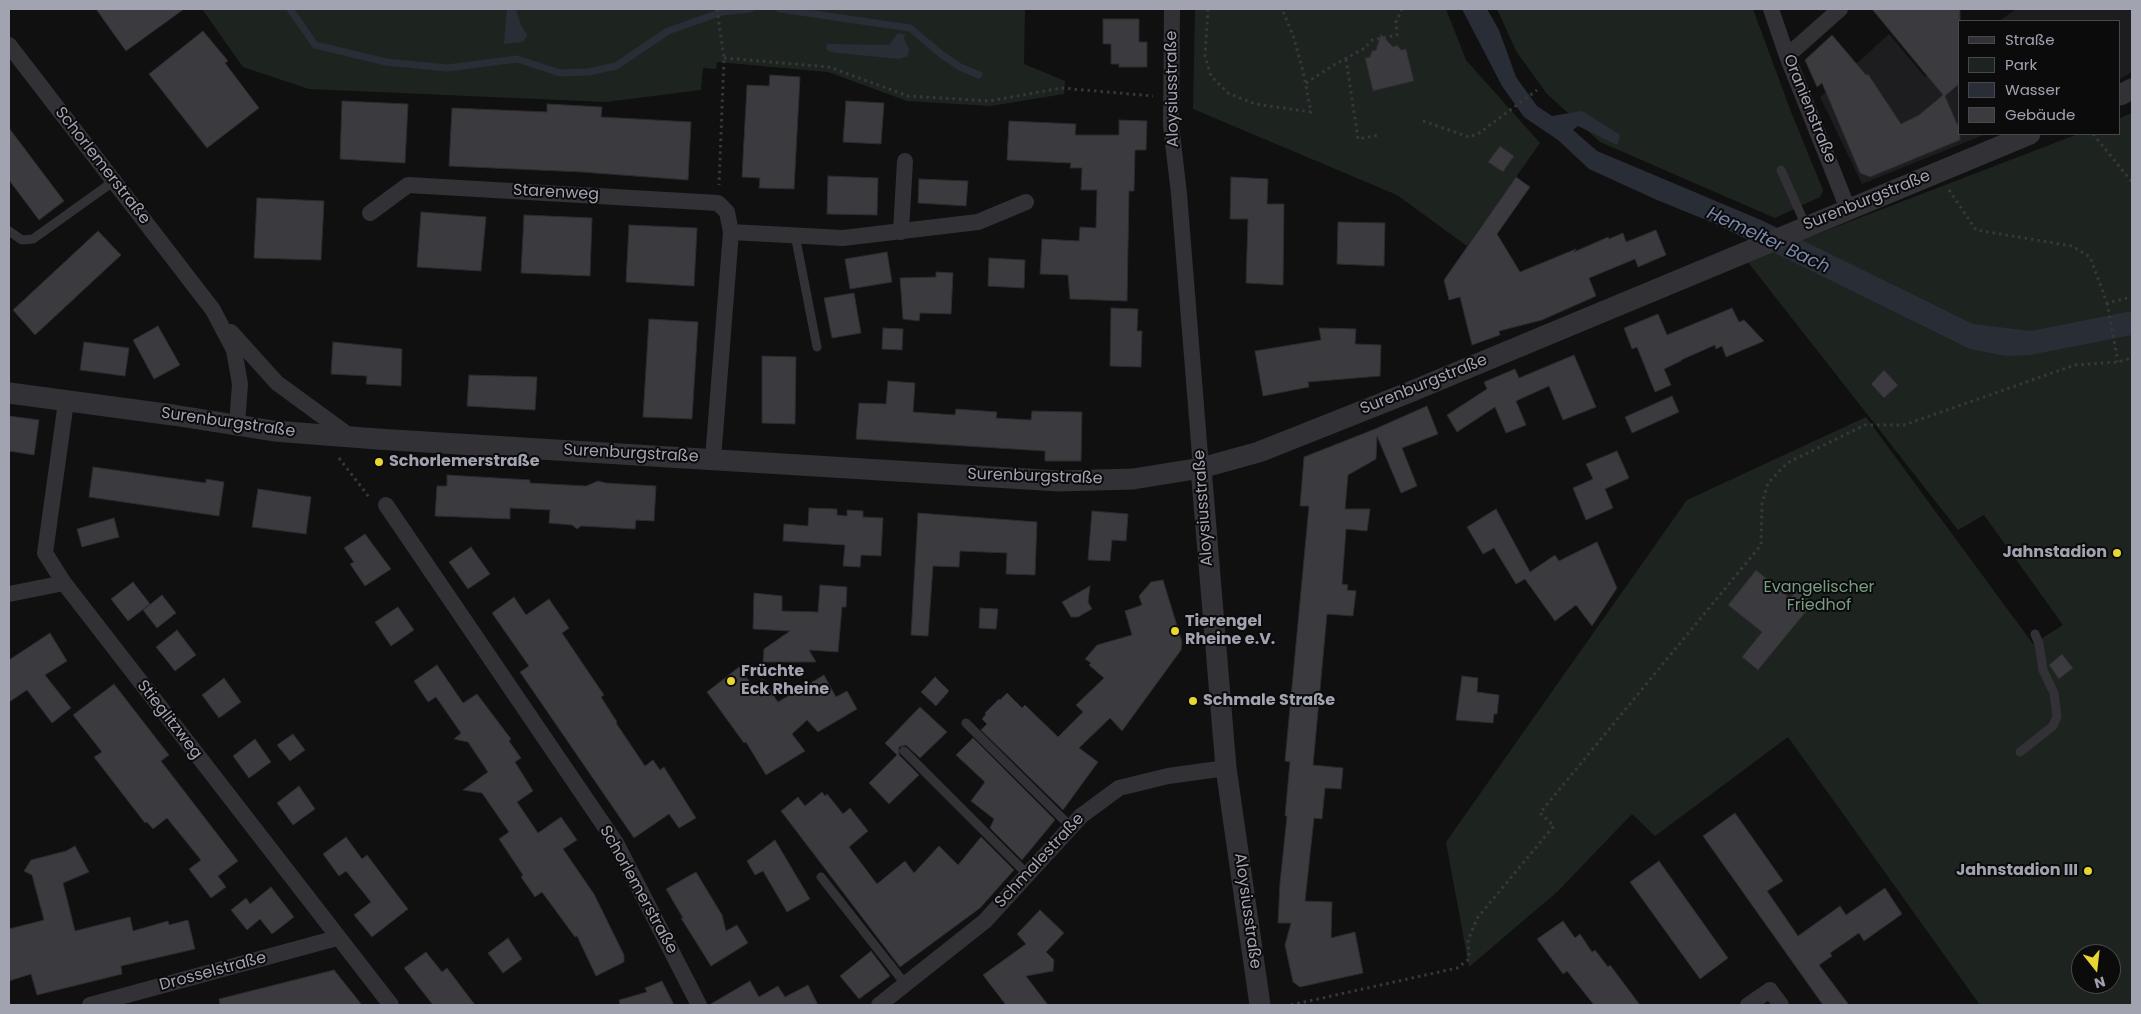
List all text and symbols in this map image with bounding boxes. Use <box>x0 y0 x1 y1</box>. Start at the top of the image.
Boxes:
legend <box>1958 20 2121 135</box>
text: Straße <box>2005 29 2055 50</box>
street label: Aloysiusstraße <box>1162 31 1184 147</box>
street label: Oranienstraße <box>1778 52 1840 166</box>
text: Park <box>2005 54 2037 75</box>
text: Wasser <box>2005 79 2060 100</box>
street label: Schorlemerstraße <box>50 104 154 228</box>
text: Gebäude <box>2005 104 2075 125</box>
street label: Surenburgstraße <box>1801 167 1933 235</box>
street label: Starenweg <box>513 181 599 205</box>
water label: Hemelter Bach <box>1703 203 1833 279</box>
street label: Surenburgstraße <box>1358 351 1490 419</box>
street label: Surenburgstraße <box>160 404 296 442</box>
street label: Surenburgstraße <box>563 441 699 467</box>
street label: Aloysiusstraße <box>1190 449 1218 567</box>
place label: Schorlemerstraße <box>389 452 540 472</box>
marker: Schorlemerstraße <box>373 456 385 468</box>
street label: Surenburgstraße <box>967 465 1103 489</box>
place label: Jahnstadion <box>2002 543 2107 563</box>
marker: Jahnstadion <box>2111 547 2123 559</box>
park label: Evangelischer Friedhof <box>1763 578 1875 616</box>
place label: Tierengel Rheine e.V. <box>1185 612 1275 650</box>
marker: Tierengel Rheine e.V. <box>1169 625 1181 637</box>
place label: Früchte Eck Rheine <box>741 662 829 700</box>
marker: Früchte Eck Rheine <box>725 675 737 687</box>
street label: Stieglitzweg <box>132 677 206 763</box>
place label: Schmale Straße <box>1203 691 1335 711</box>
marker: Schmale Straße <box>1187 695 1199 707</box>
street label: Schmalestraße <box>991 810 1089 912</box>
street label: Schorlemerstraße <box>595 823 681 957</box>
street label: Aloysiusstraße <box>1229 852 1265 970</box>
place label: Jahnstadion III <box>1956 861 2078 881</box>
marker: Jahnstadion III <box>2082 865 2094 877</box>
north arrow <box>2071 944 2121 994</box>
street label: Drosselstraße <box>157 949 269 995</box>
text: N <box>2092 971 2108 994</box>

